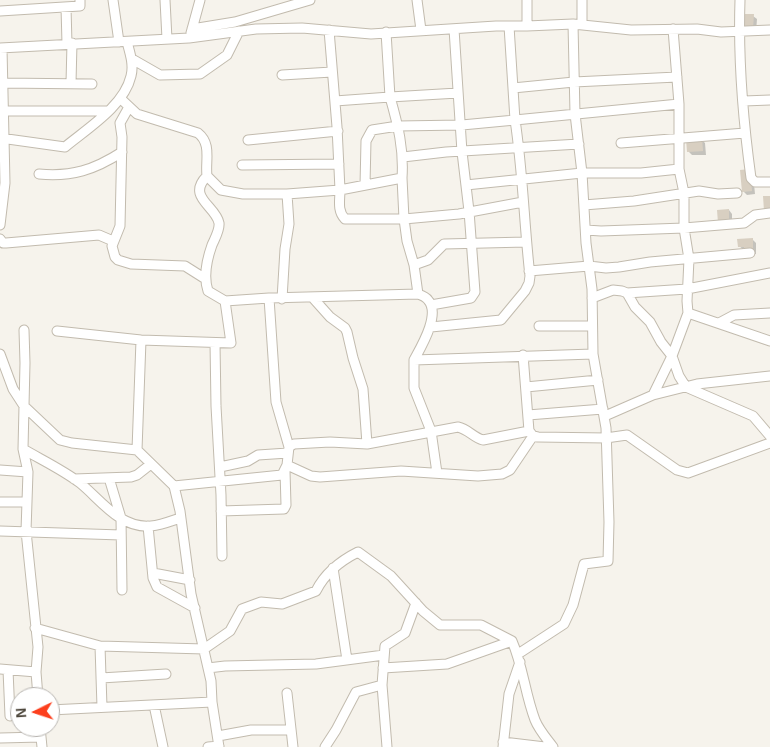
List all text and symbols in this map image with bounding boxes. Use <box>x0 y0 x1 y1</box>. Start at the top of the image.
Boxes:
north arrow <box>10 687 60 737</box>
text: N <box>13 707 29 719</box>

